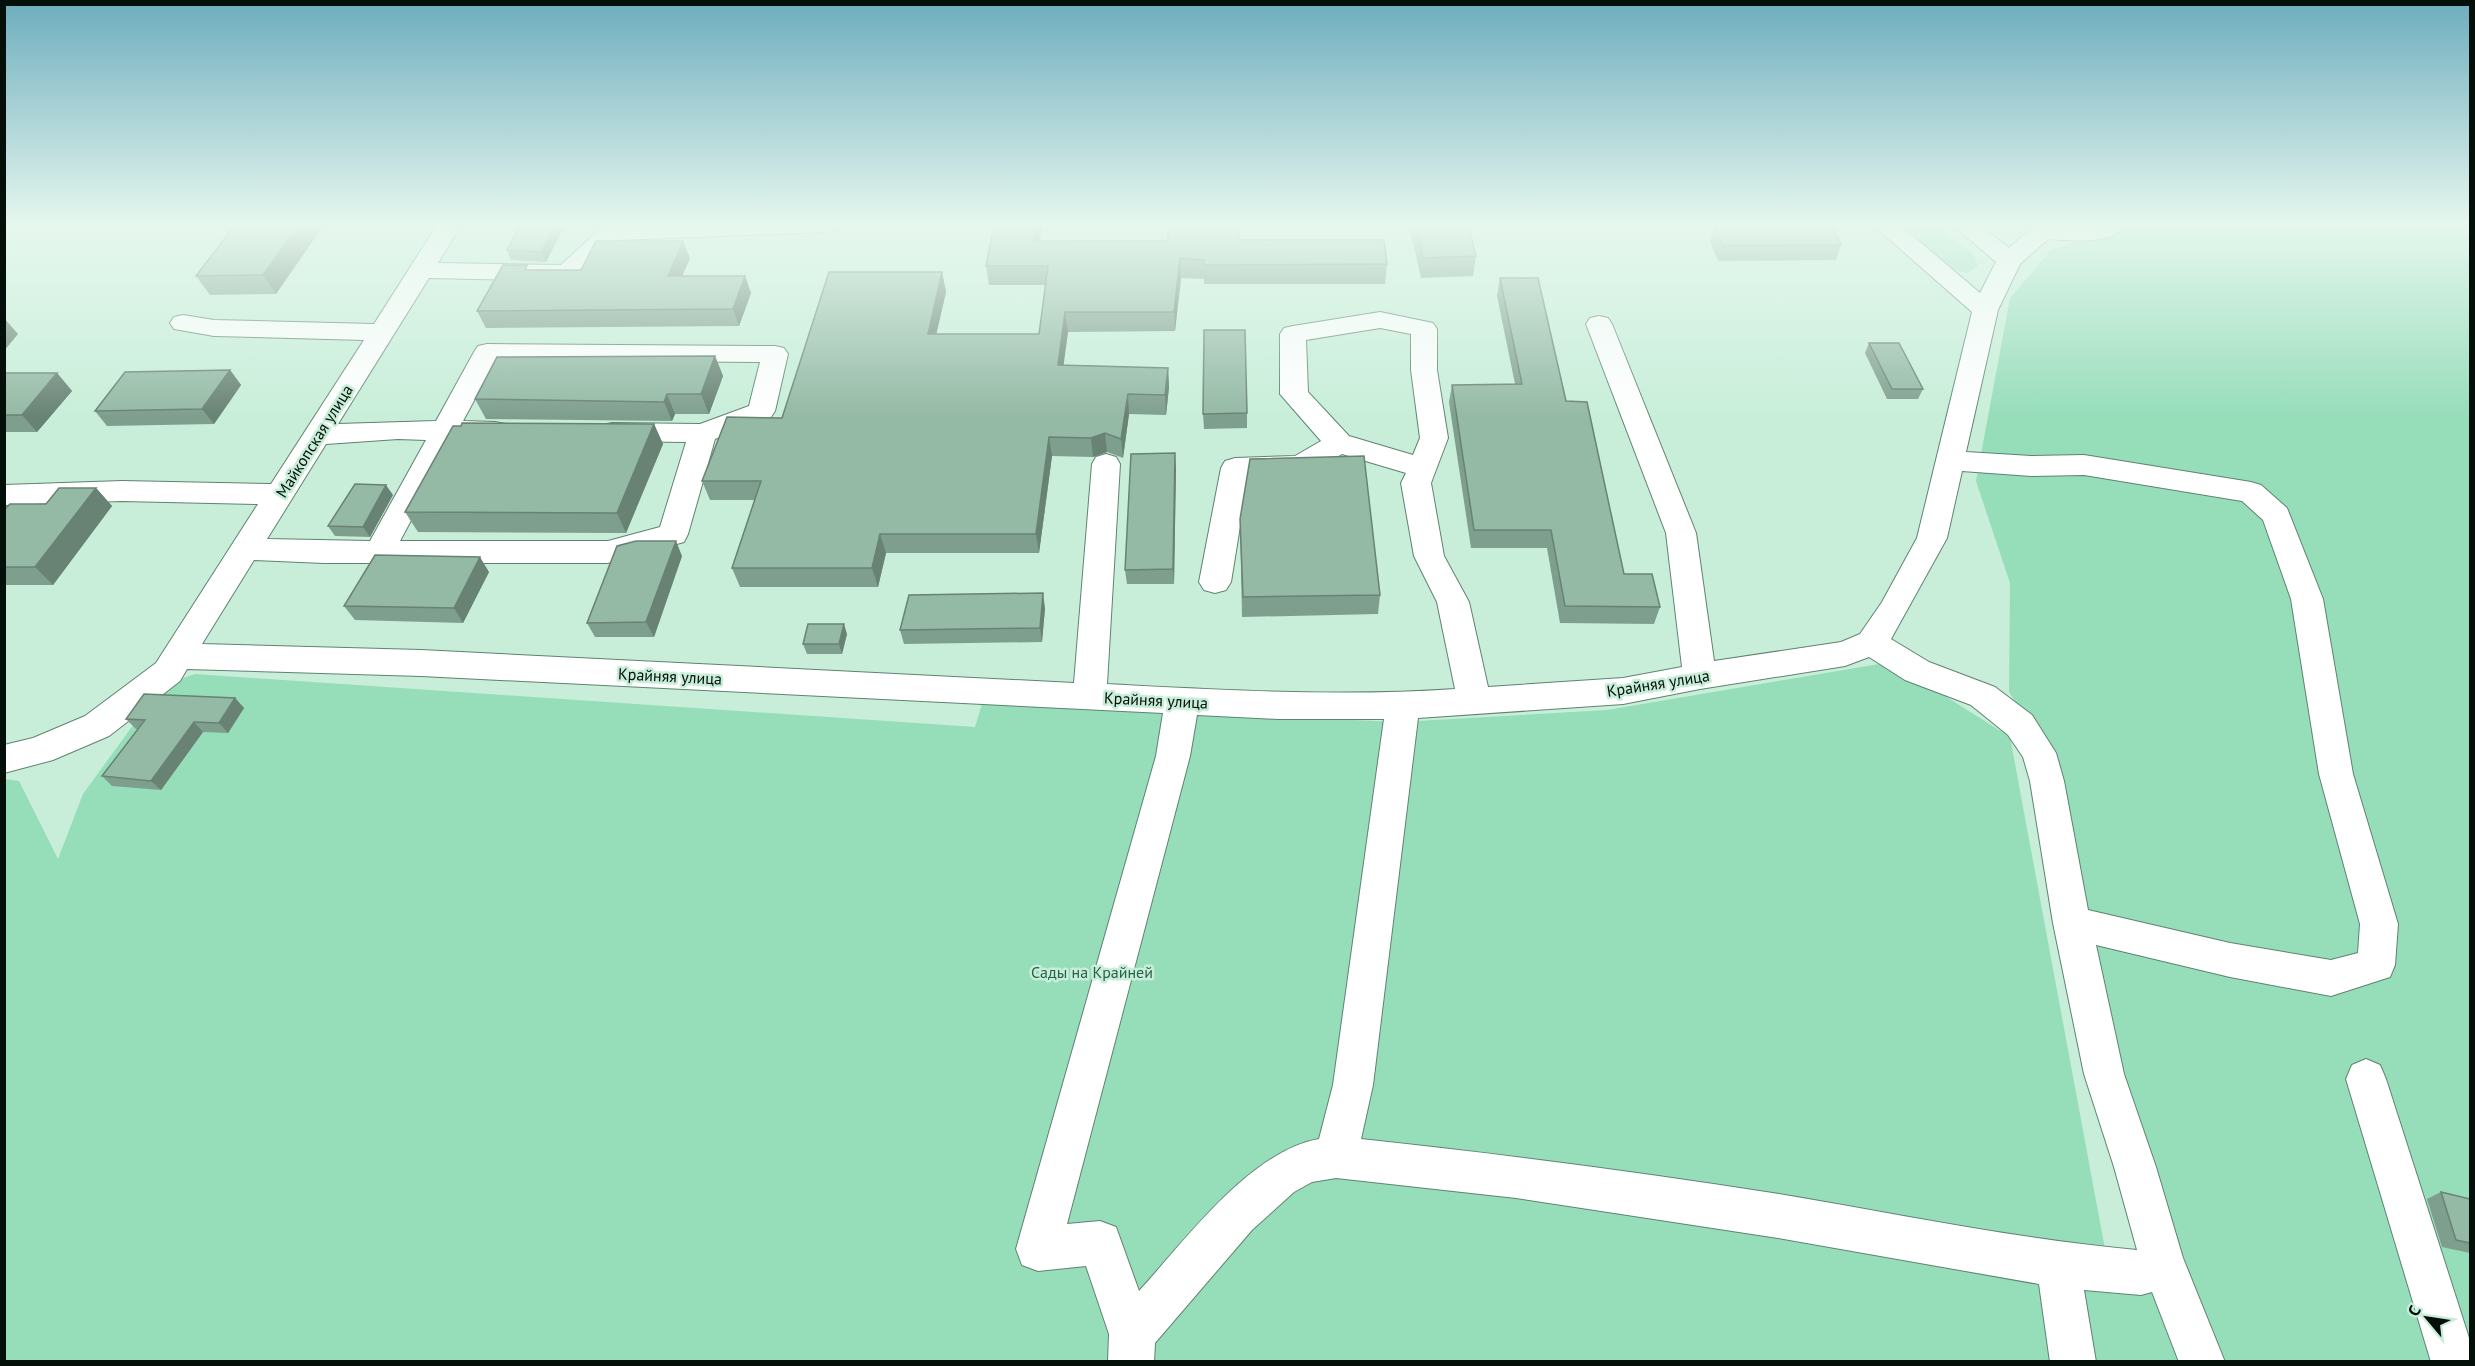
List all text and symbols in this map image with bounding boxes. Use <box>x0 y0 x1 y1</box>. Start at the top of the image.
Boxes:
street label: Майкопская улица <box>271 381 357 501</box>
street label: Крайняя улица <box>618 663 722 689</box>
street label: Крайняя улица <box>1605 665 1711 701</box>
street label: Крайняя улица <box>1104 687 1208 713</box>
park label: Сады на Крайней <box>1031 962 1153 982</box>
north arrow <box>2397 1288 2457 1348</box>
text: С <box>2403 1302 2425 1319</box>

